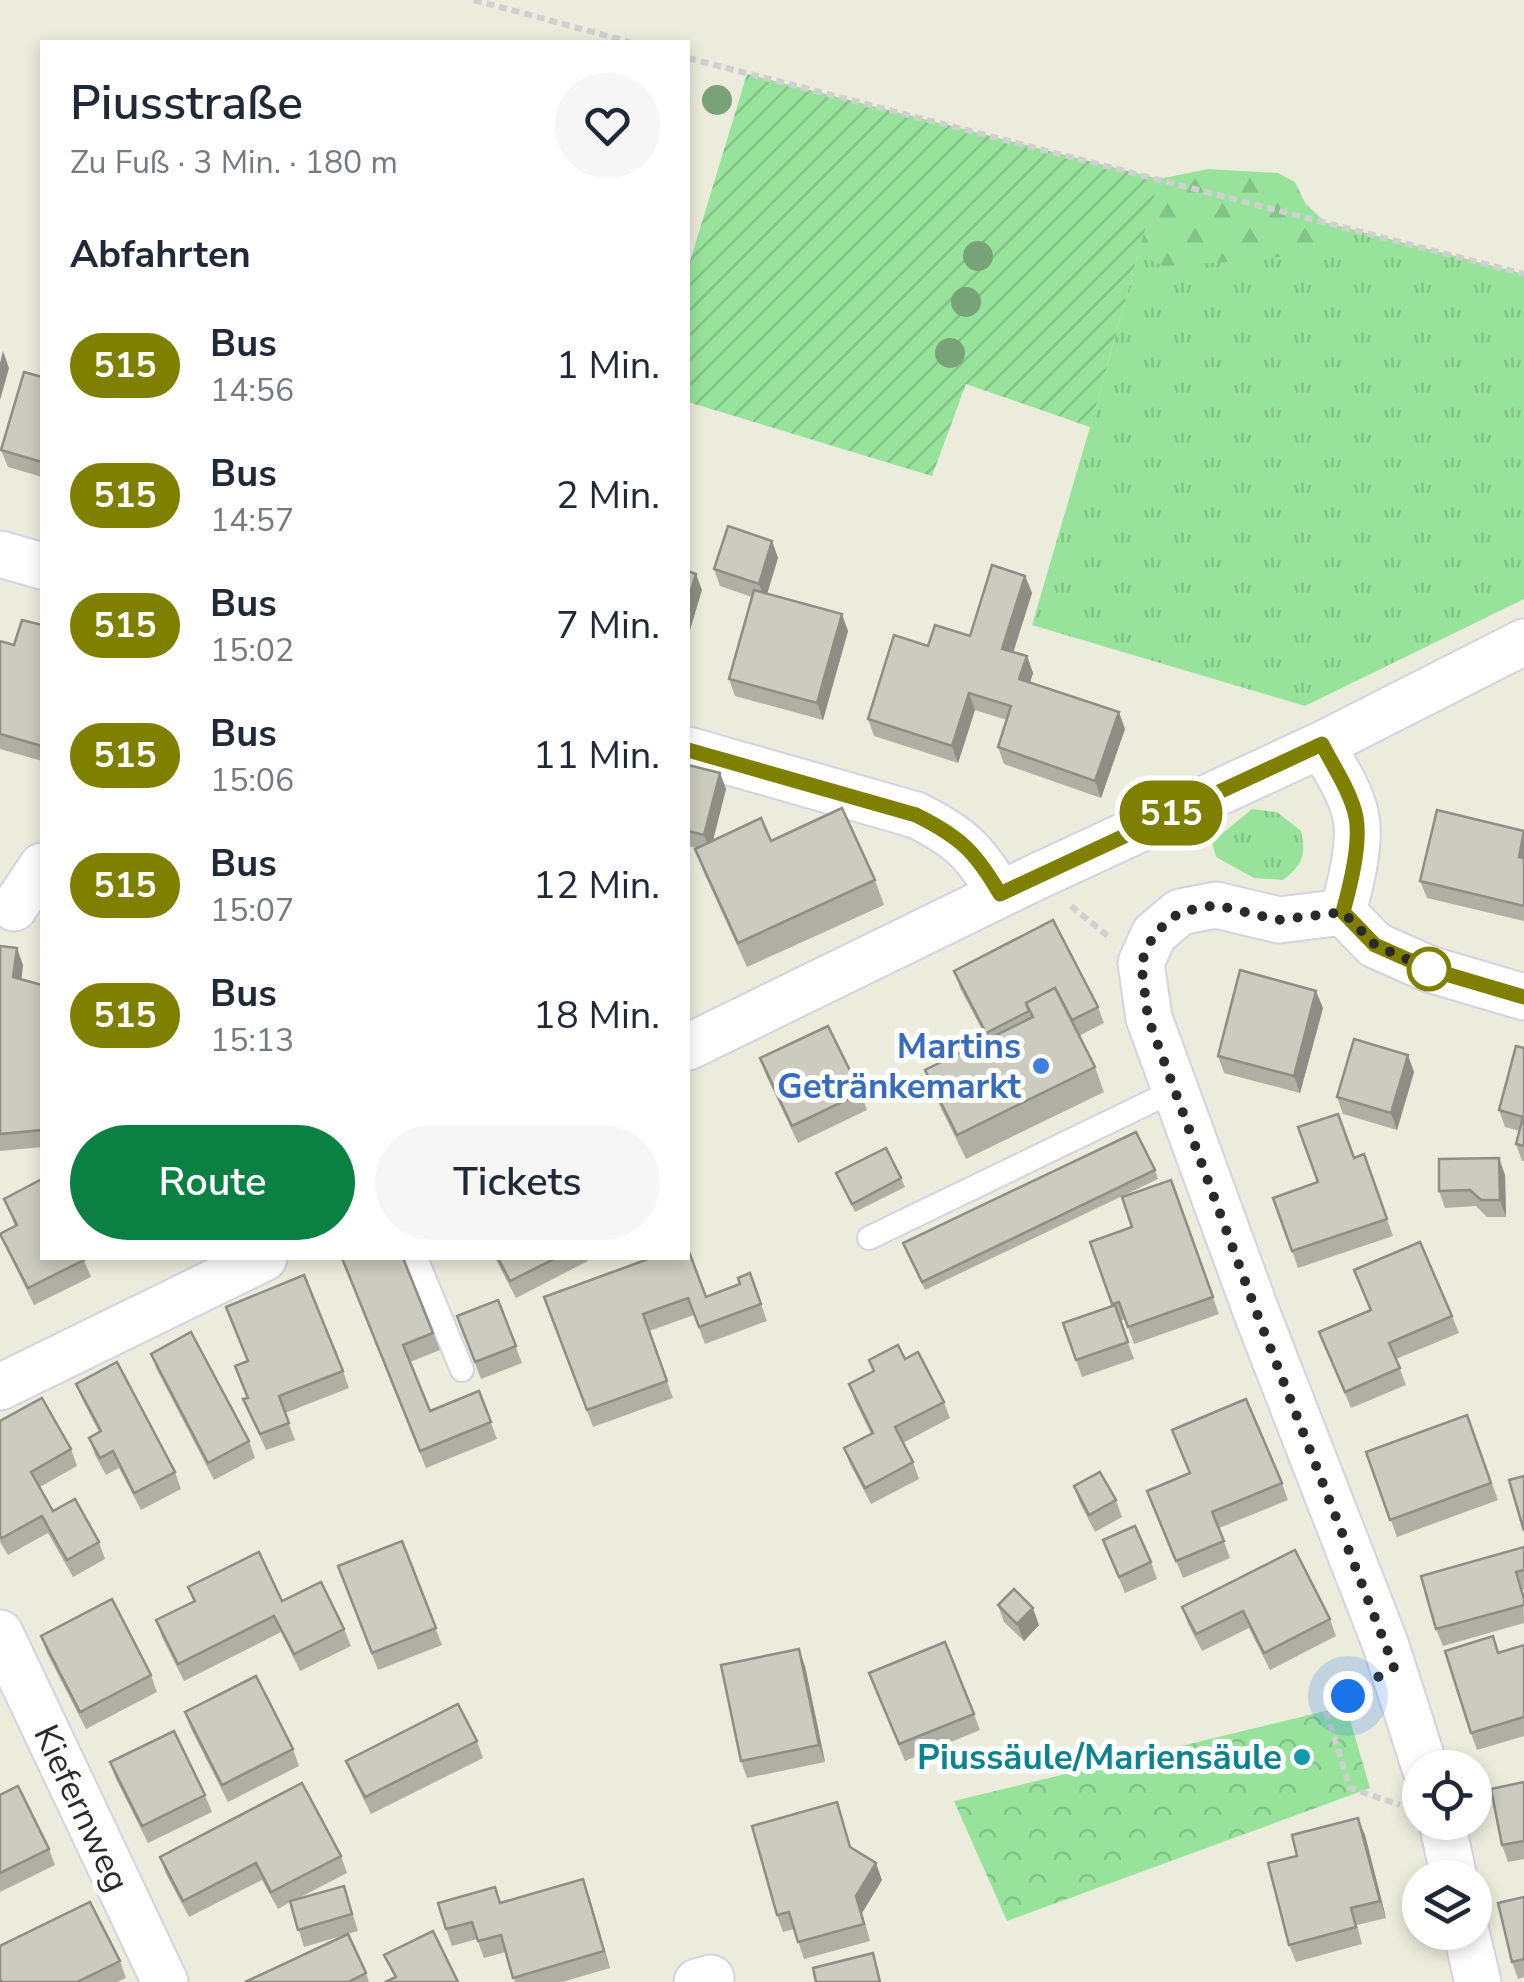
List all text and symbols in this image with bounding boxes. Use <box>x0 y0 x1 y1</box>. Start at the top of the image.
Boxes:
text: Piusstraße <box>70 70 303 136</box>
button: heart <box>555 73 660 178</box>
text: Zu Fuß · 3 Min. · 180 m <box>70 141 398 184</box>
text: Abfahrten <box>70 229 251 280</box>
text: Bus <box>210 318 277 369</box>
text: 1 Min. <box>556 340 660 391</box>
text: 515 <box>93 342 157 389</box>
text: 14:56 <box>210 369 294 412</box>
text: Bus <box>210 448 277 499</box>
text: 2 Min. <box>556 470 660 521</box>
text: 515 <box>93 472 157 519</box>
text: 14:57 <box>210 499 294 542</box>
text: Bus <box>210 578 277 629</box>
text: 7 Min. <box>556 600 660 651</box>
text: 515 <box>93 602 157 649</box>
text: 15:02 <box>210 629 294 672</box>
text: Bus <box>210 708 277 759</box>
text: 11 Min. <box>533 730 660 781</box>
text: 515 <box>93 732 157 779</box>
text: 15:06 <box>210 759 294 802</box>
line badge: 515 <box>1114 780 1228 846</box>
text: 515 <box>1139 790 1203 837</box>
text: Bus <box>210 838 277 889</box>
text: 12 Min. <box>533 860 660 911</box>
text: 515 <box>93 862 157 909</box>
text: 15:07 <box>210 889 294 932</box>
unlabelled marker <box>1408 948 1450 990</box>
text: Bus <box>210 968 277 1019</box>
text: 18 Min. <box>533 990 660 1041</box>
text: 515 <box>93 992 157 1039</box>
text: 15:13 <box>210 1019 294 1062</box>
place label: Martins Getränkemarkt <box>777 1023 1022 1110</box>
marker: Martins Getränkemarkt <box>1030 1055 1052 1077</box>
button: Route <box>70 1125 355 1240</box>
button: Tickets <box>375 1125 660 1240</box>
your location <box>1323 1671 1373 1721</box>
street label: Kiefernweg <box>22 1717 141 1899</box>
place label: Piussäule/Mariensäule <box>917 1734 1282 1781</box>
marker: Piussäule/Mariensäule <box>1291 1746 1313 1768</box>
map controls <box>1402 1750 1492 1950</box>
button: locate <box>1402 1750 1492 1840</box>
button: layers <box>1402 1860 1492 1950</box>

